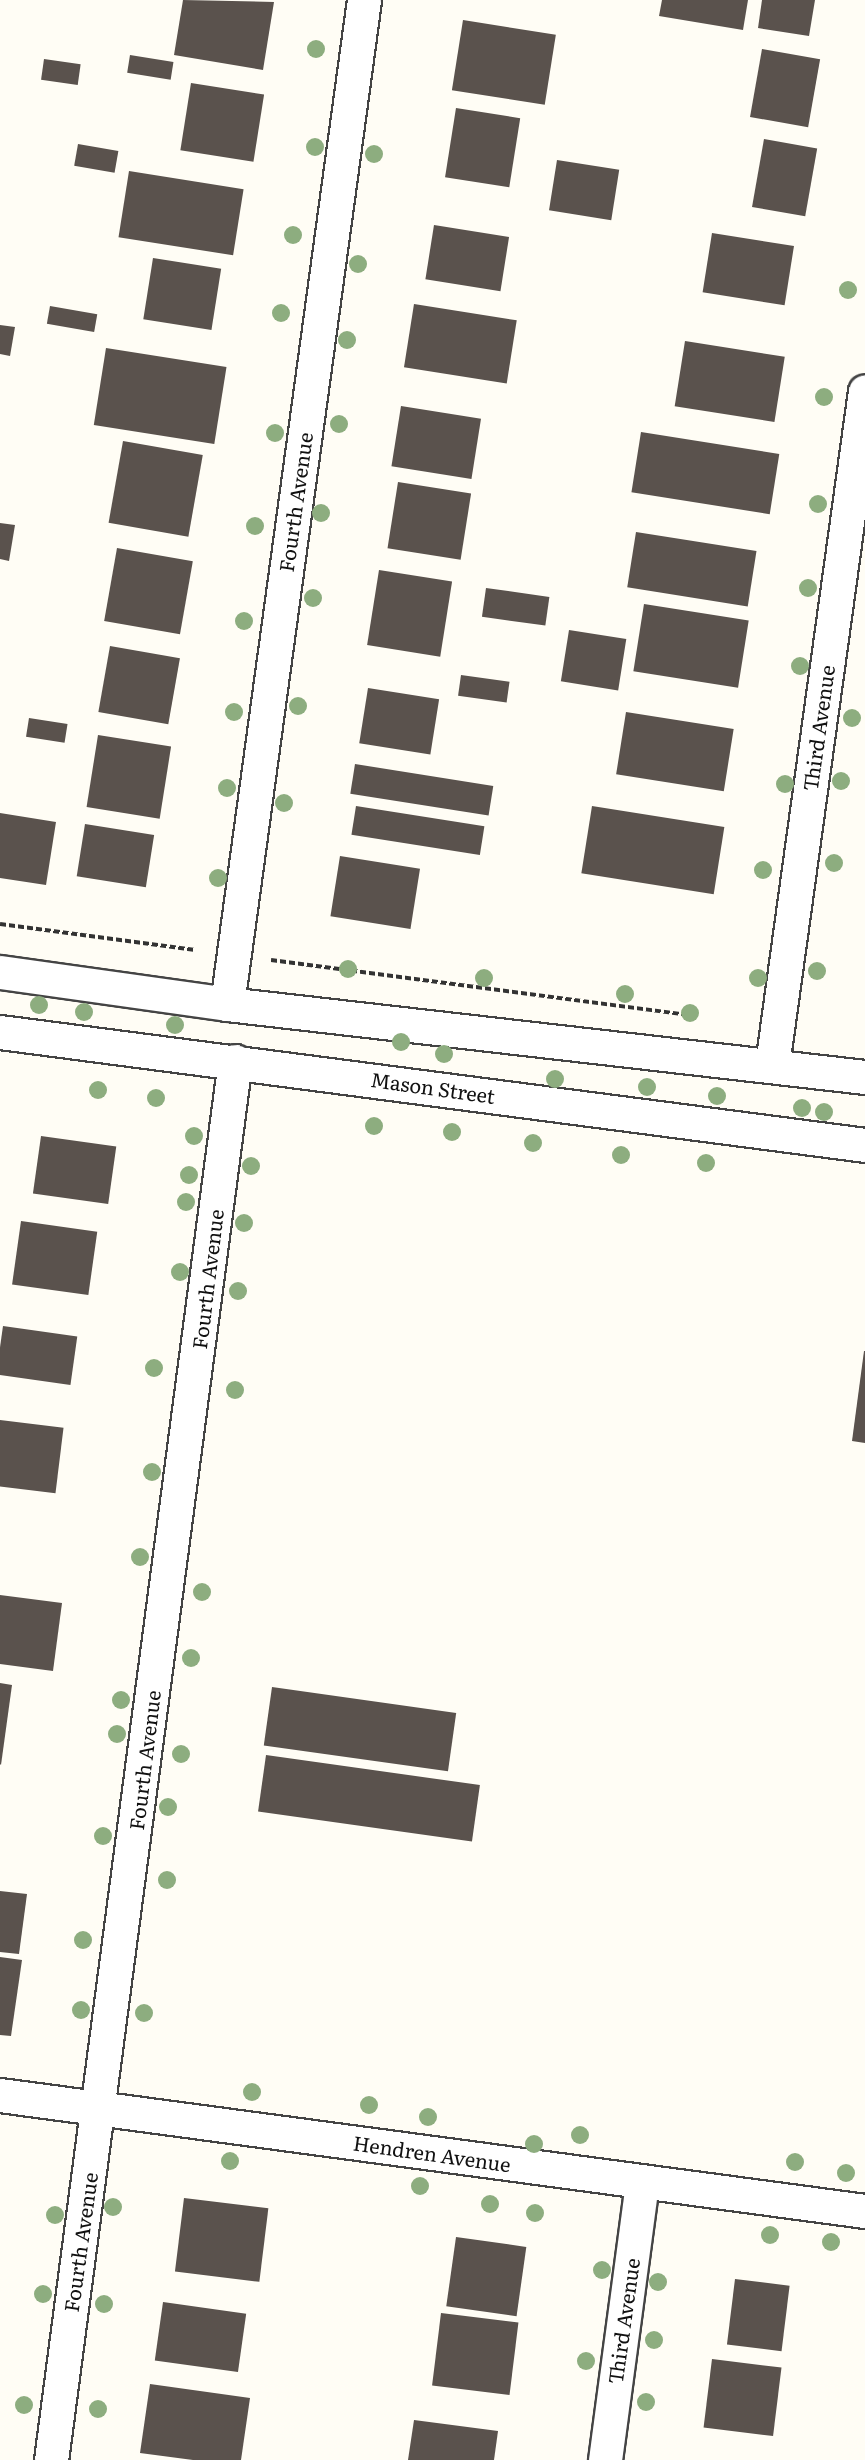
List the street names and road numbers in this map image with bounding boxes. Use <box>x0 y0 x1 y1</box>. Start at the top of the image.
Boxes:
street label: Fourth Avenue <box>273 431 317 573</box>
street label: Third Avenue <box>797 663 839 793</box>
street label: Mason Street <box>369 1066 497 1108</box>
street label: Fourth Avenue <box>187 1208 227 1350</box>
street label: Fourth Avenue <box>124 1689 164 1831</box>
street label: Hendren Avenue <box>352 2130 512 2176</box>
street label: Fourth Avenue <box>58 2171 102 2313</box>
street label: Third Avenue <box>602 2256 644 2386</box>

